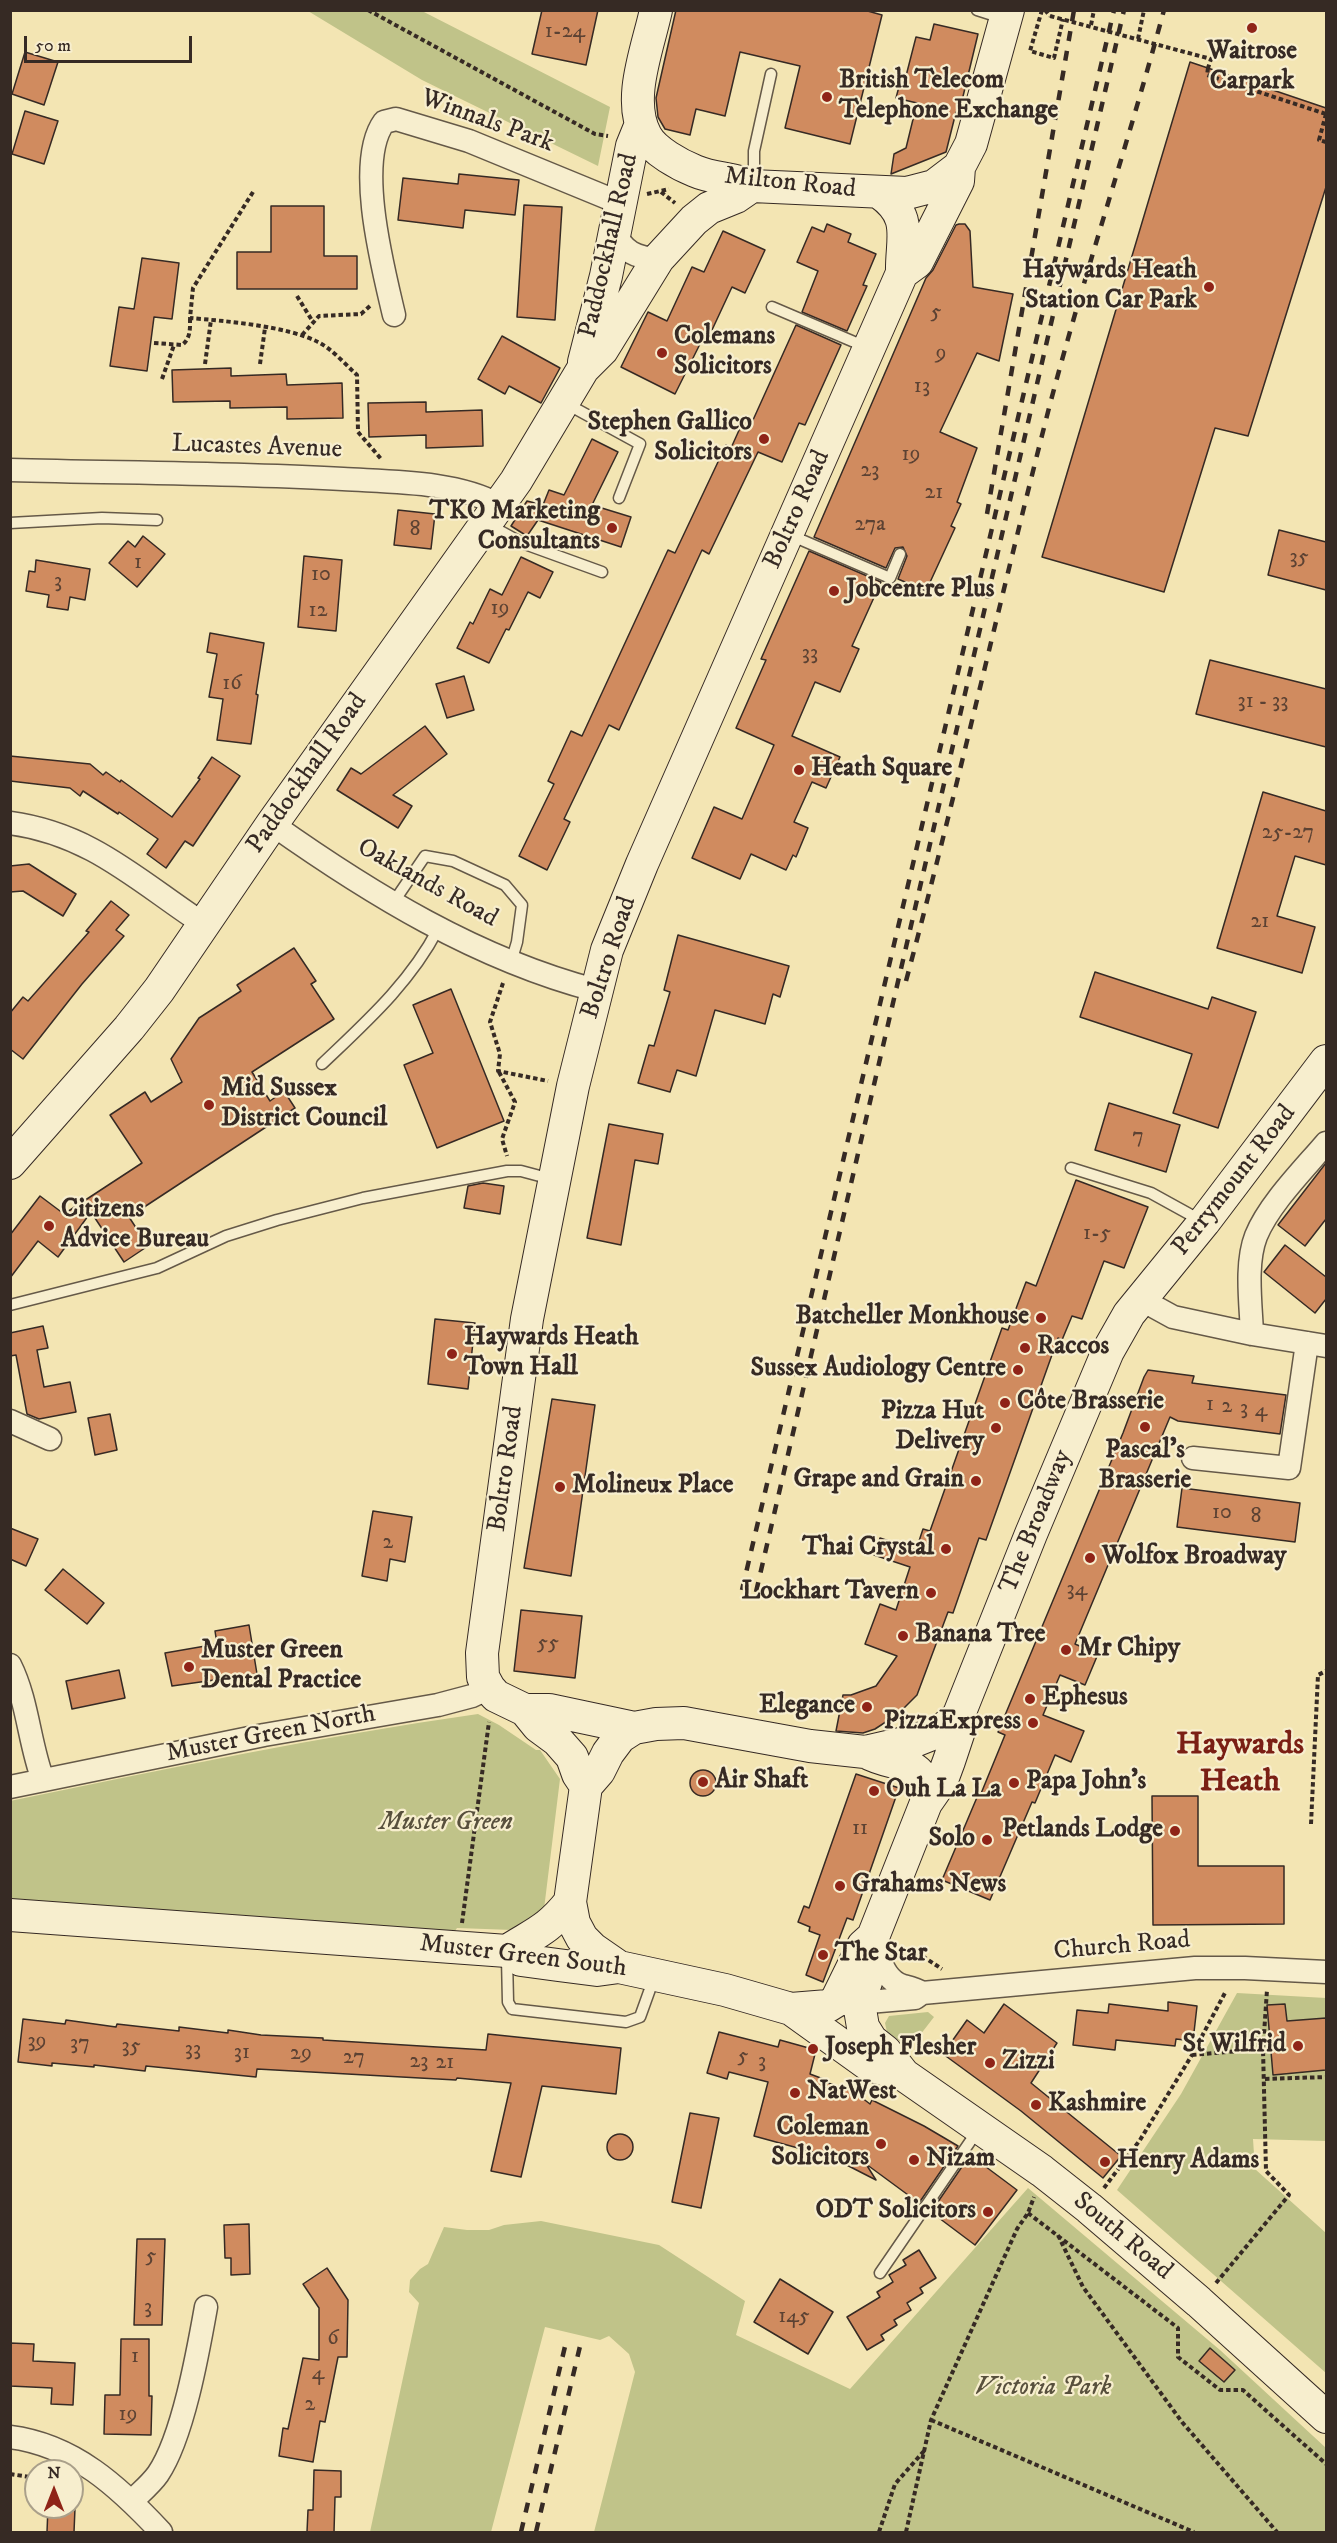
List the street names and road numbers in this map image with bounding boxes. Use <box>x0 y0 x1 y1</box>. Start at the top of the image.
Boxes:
street label: Winnals Park <box>416 84 558 160</box>
street label: Paddockhall Road <box>574 151 646 341</box>
street label: Milton Road <box>723 162 857 206</box>
street label: Lucastes Avenue <box>171 429 343 467</box>
street label: Boltro Road <box>758 446 838 574</box>
street label: Paddockhall Road <box>241 688 375 860</box>
street label: Oaklands Road <box>351 833 503 935</box>
street label: Boltro Road <box>576 893 644 1023</box>
street label: Perrymount Road <box>1166 1099 1304 1263</box>
street label: Boltro Road <box>483 1404 531 1534</box>
street label: The Broadway <box>994 1446 1080 1598</box>
street label: Muster Green North <box>164 1699 378 1771</box>
street label: Church Road <box>1052 1925 1192 1969</box>
street label: Muster Green South <box>418 1929 628 1985</box>
street label: South Road <box>1066 2186 1178 2288</box>

